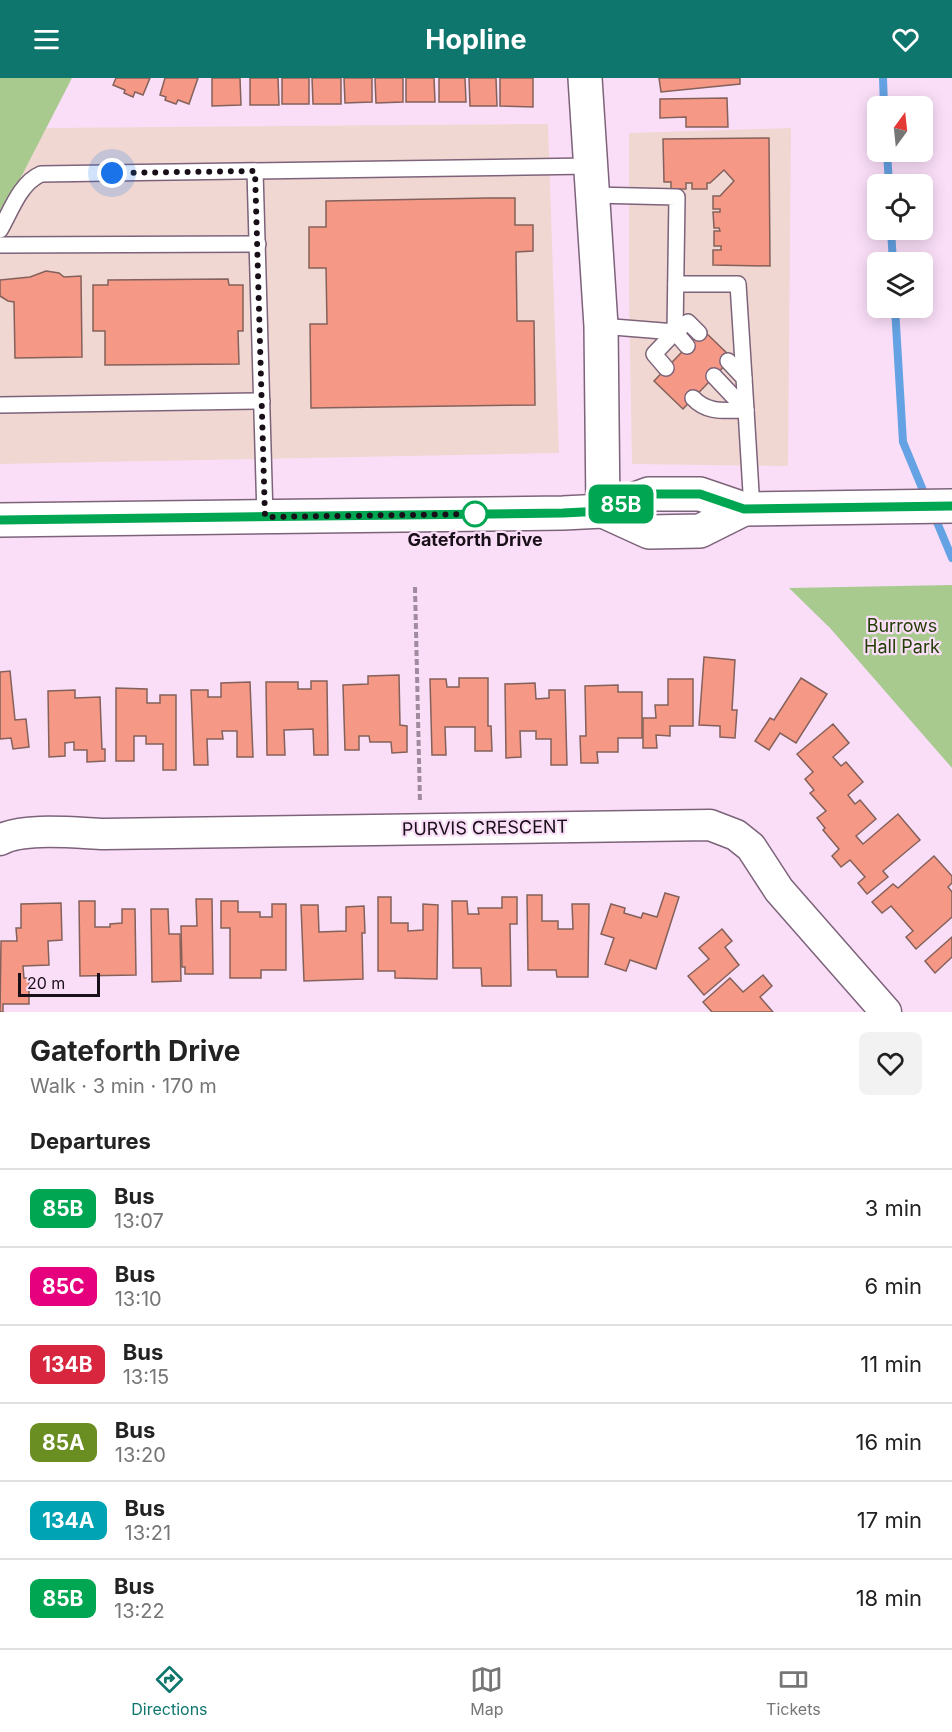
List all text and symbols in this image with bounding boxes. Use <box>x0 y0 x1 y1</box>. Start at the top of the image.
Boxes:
icon: menu <box>30 23 63 56</box>
text: Hopline <box>425 23 527 56</box>
icon: heart <box>889 23 922 56</box>
north arrow <box>867 96 933 162</box>
map controls <box>867 96 933 318</box>
your location <box>97 158 127 188</box>
button: locate <box>867 174 933 240</box>
button: layers <box>867 252 933 318</box>
line badge: 85B <box>586 484 656 524</box>
text: 85B <box>601 492 642 517</box>
marker: Gateforth Drive <box>462 501 488 527</box>
place label: Gateforth Drive <box>407 529 543 550</box>
park label: Burrows Hall Park <box>864 615 940 657</box>
street label: PURVIS CRESCENT <box>402 816 568 839</box>
scale bar <box>18 970 100 998</box>
text: 20 m <box>27 973 65 993</box>
button: heart <box>859 1032 922 1095</box>
text: Gateforth Drive <box>30 1034 240 1068</box>
text: Walk · 3 min · 170 m <box>30 1074 217 1098</box>
text: Departures <box>30 1128 151 1154</box>
text: Bus <box>114 1183 155 1209</box>
text: 3 min <box>865 1195 922 1221</box>
text: 85B <box>43 1196 84 1221</box>
text: 13:07 <box>114 1209 164 1233</box>
text: Bus <box>115 1261 155 1287</box>
text: 6 min <box>865 1273 922 1299</box>
text: 85C <box>42 1274 85 1299</box>
text: 13:10 <box>115 1287 162 1311</box>
text: Bus <box>123 1339 163 1365</box>
text: 11 min <box>860 1351 922 1377</box>
text: 134B <box>42 1352 93 1377</box>
text: 13:15 <box>123 1365 169 1389</box>
text: Bus <box>115 1417 155 1443</box>
text: 16 min <box>856 1429 922 1455</box>
text: 85A <box>42 1430 85 1455</box>
text: 13:20 <box>115 1443 166 1467</box>
text: Bus <box>125 1495 165 1521</box>
text: 17 min <box>857 1507 922 1533</box>
text: 134A <box>42 1508 95 1533</box>
text: 13:21 <box>125 1521 171 1545</box>
text: Bus <box>114 1573 155 1599</box>
text: 18 min <box>856 1585 922 1611</box>
text: 85B <box>43 1586 84 1611</box>
text: 13:22 <box>114 1599 165 1623</box>
tab: Directions <box>131 1663 208 1719</box>
tab: Map <box>470 1663 503 1719</box>
tab: Tickets <box>766 1663 821 1719</box>

